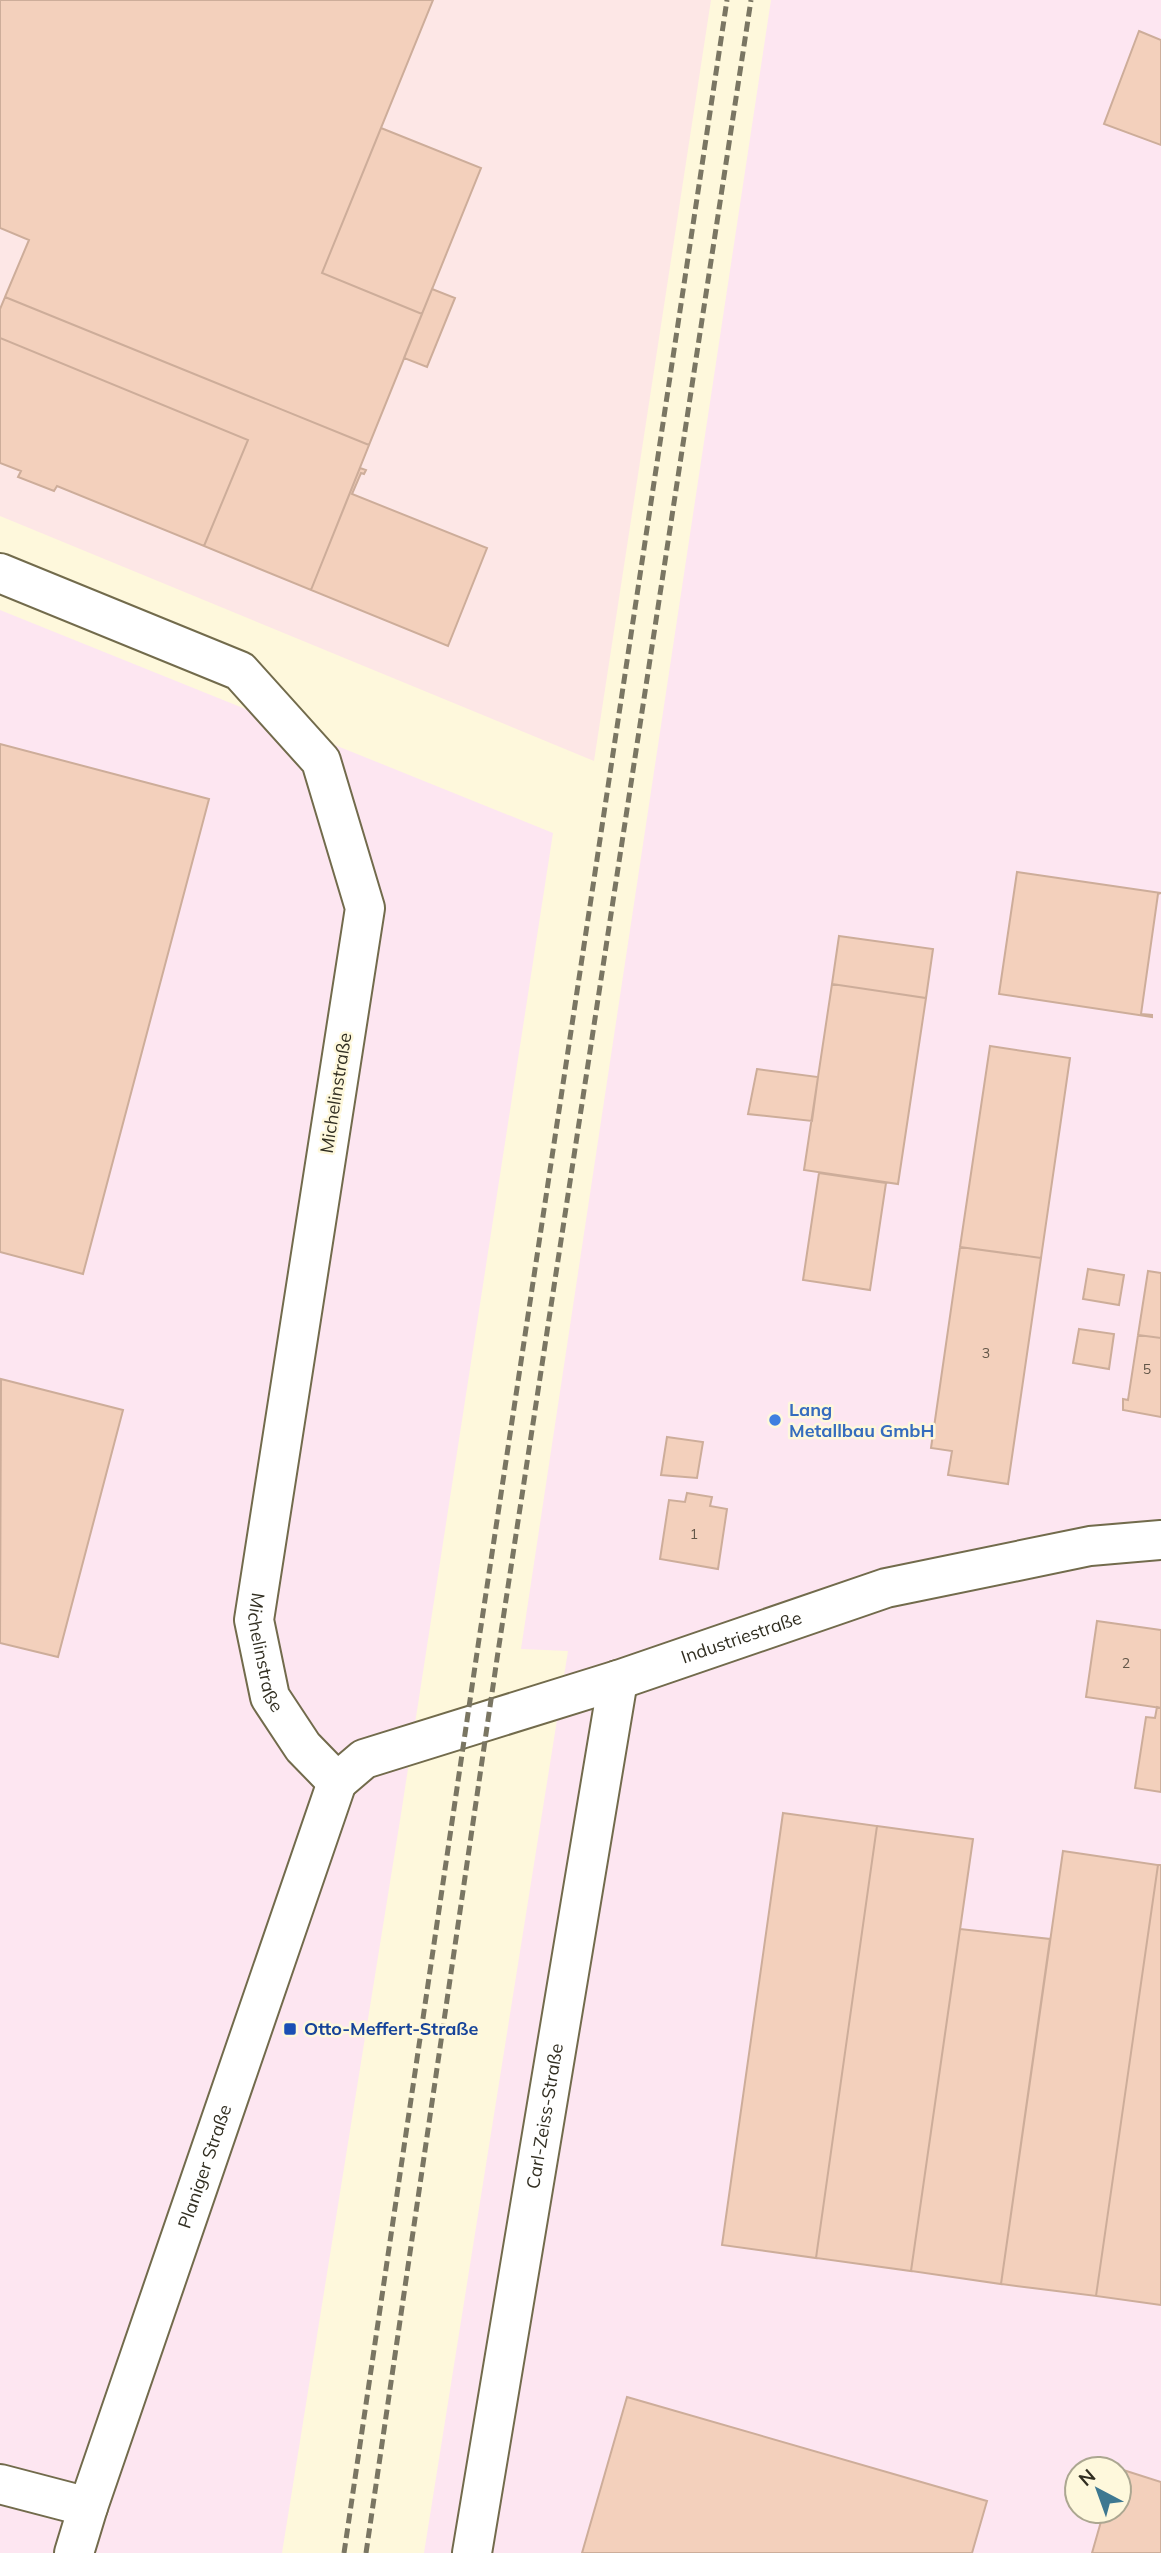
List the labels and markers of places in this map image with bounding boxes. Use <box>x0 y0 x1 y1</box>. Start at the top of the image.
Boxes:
place label: Lang Metallbau GmbH <box>789 1398 934 1442</box>
marker: Lang Metallbau GmbH <box>767 1412 783 1428</box>
place label: Otto-Meffert-Straße <box>304 2017 478 2040</box>
marker: Otto-Meffert-Straße <box>282 2021 298 2037</box>

